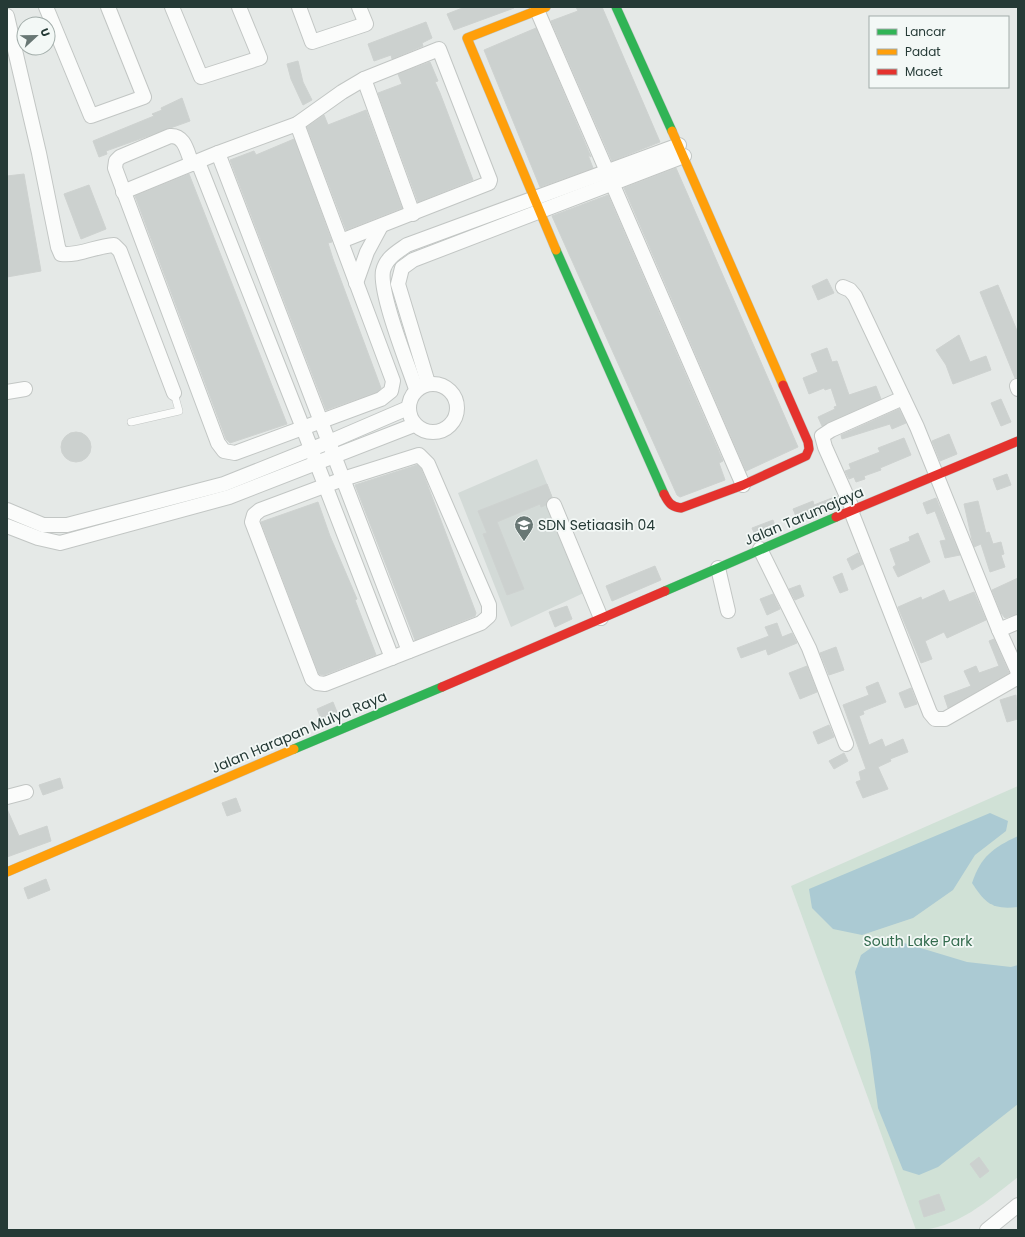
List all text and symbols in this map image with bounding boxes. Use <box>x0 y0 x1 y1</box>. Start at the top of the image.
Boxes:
north arrow <box>16 16 56 56</box>
legend <box>869 16 1009 88</box>
text: Lancar <box>905 23 946 40</box>
text: U <box>36 26 54 39</box>
text: Padat <box>905 43 941 60</box>
text: Macet <box>905 63 943 80</box>
street label: Jalan Tarumajaya <box>741 482 867 550</box>
school or university icon: SDN Setiaasih 04 <box>513 514 535 542</box>
place label: SDN Setiaasih 04 <box>538 515 655 535</box>
street label: Jalan Harapan Mulya Raya <box>208 686 390 778</box>
park label: South Lake Park <box>863 931 973 951</box>

